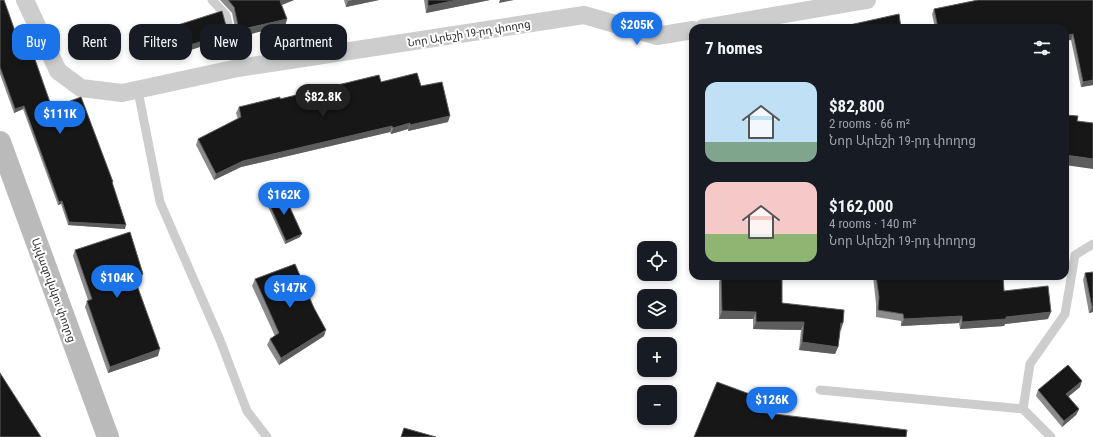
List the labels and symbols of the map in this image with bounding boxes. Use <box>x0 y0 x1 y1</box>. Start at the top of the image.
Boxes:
pin: $205K <box>609 12 665 46</box>
street label: Նոր Արեշի 19-րդ փողոց <box>407 17 532 50</box>
pin: $82.8K <box>290 84 356 118</box>
pin: $111K <box>32 101 88 135</box>
pin: $162K <box>256 182 312 216</box>
street label: Այվազովսկու փողոց <box>29 236 78 344</box>
pin: $104K <box>89 265 145 299</box>
pin: $147K <box>262 275 318 309</box>
pin: $126K <box>744 387 800 421</box>

